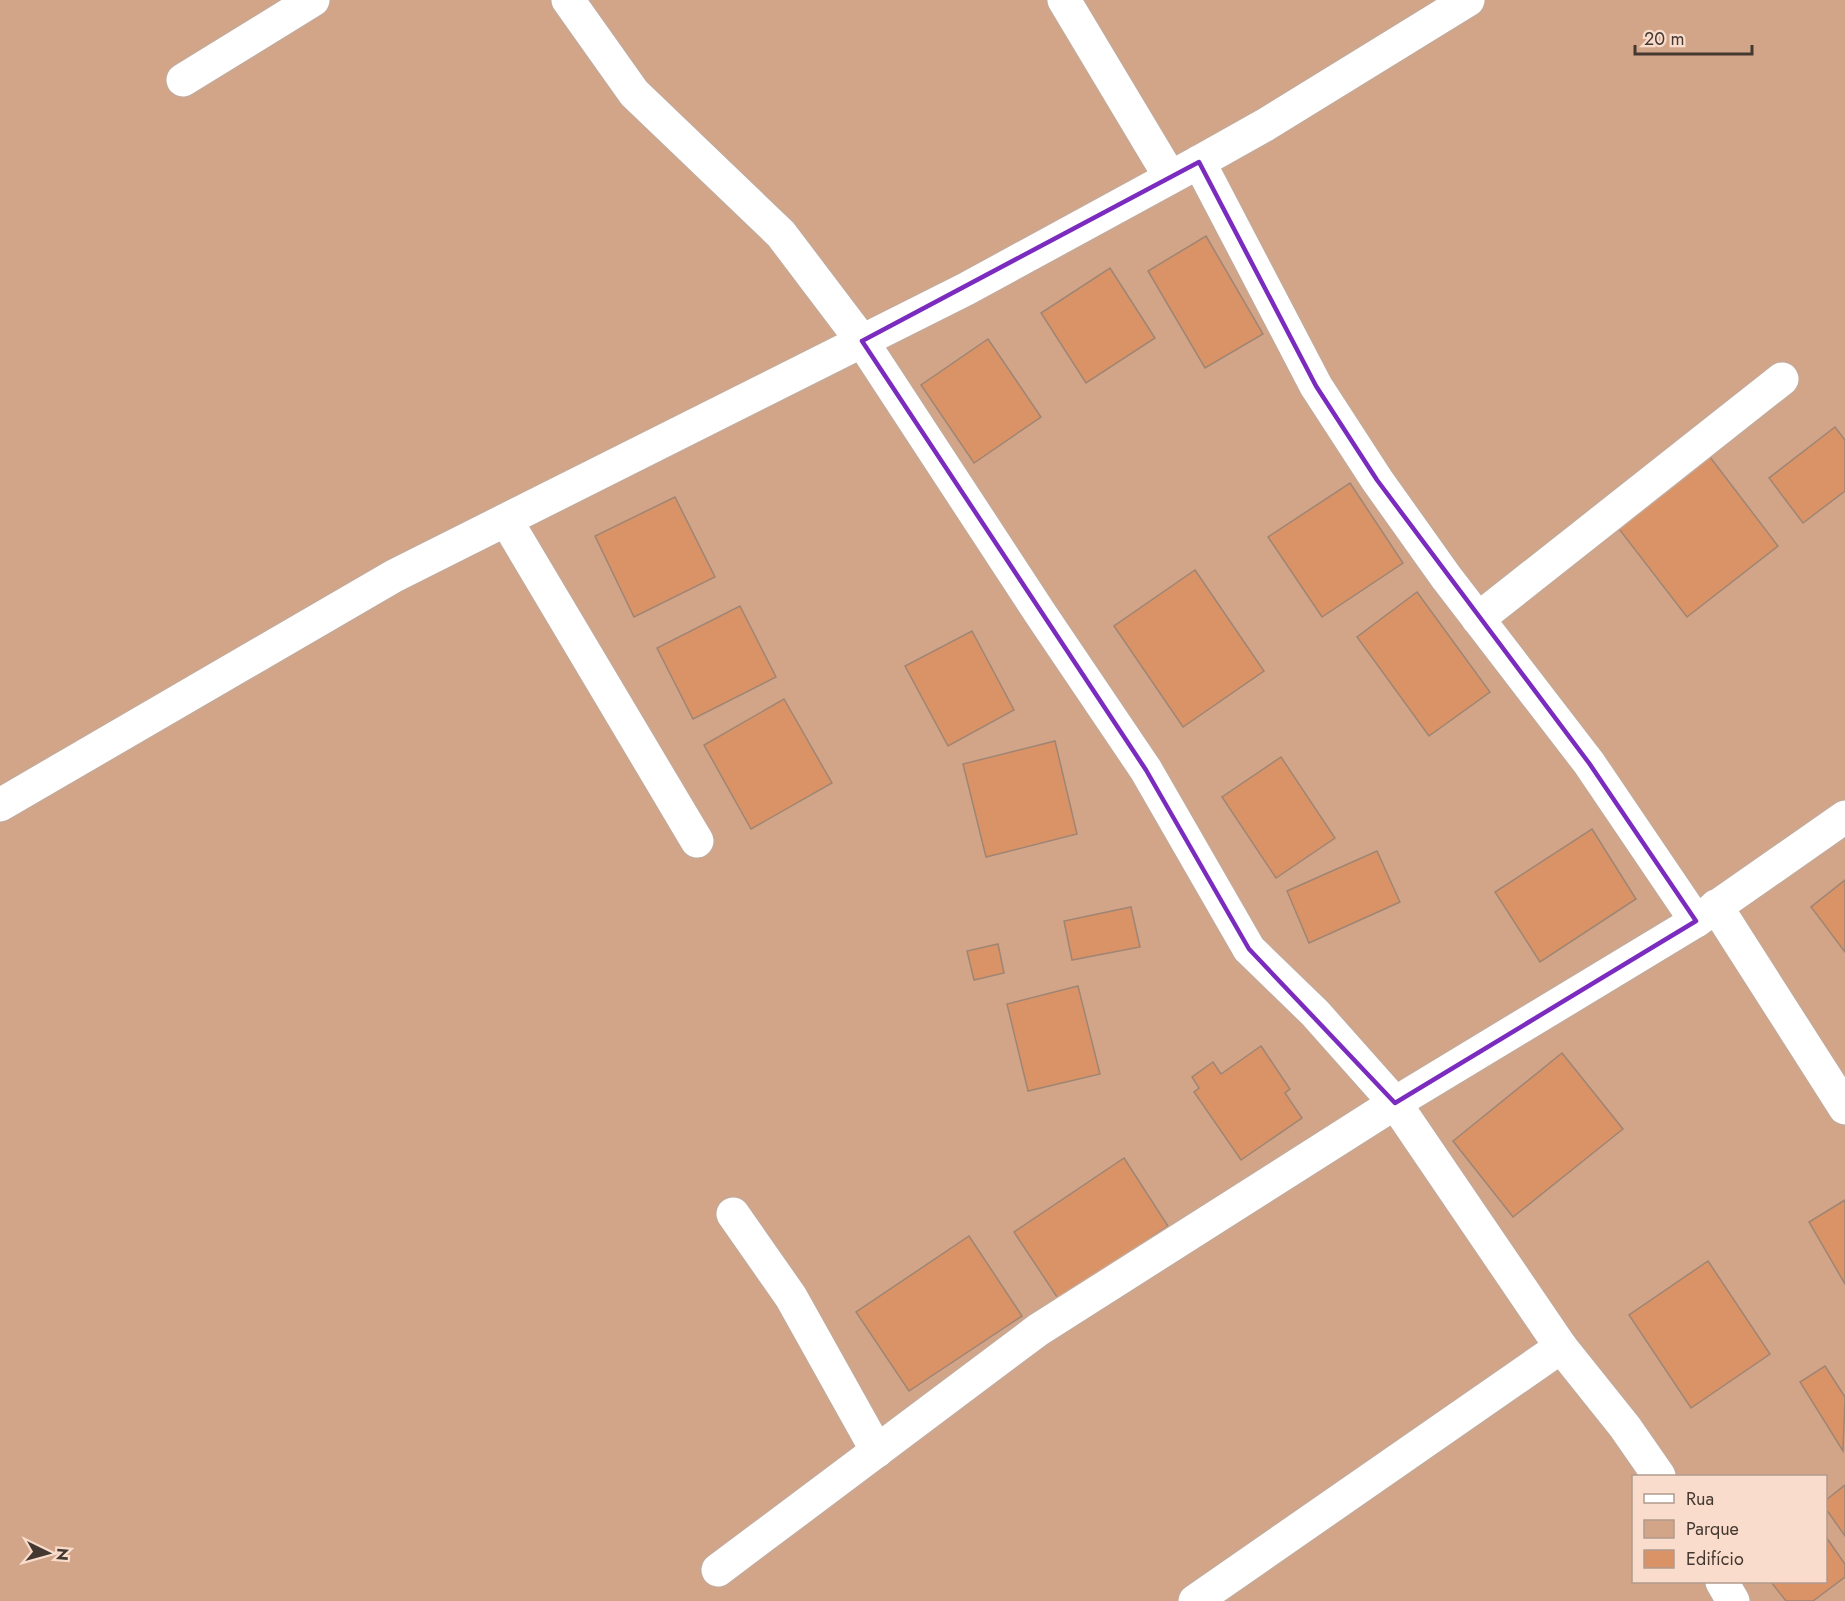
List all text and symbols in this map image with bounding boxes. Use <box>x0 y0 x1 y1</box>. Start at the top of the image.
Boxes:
scale bar <box>1635 18 1752 56</box>
text: 20 m <box>1644 26 1684 52</box>
legend <box>1632 1475 1827 1583</box>
text: Rua <box>1686 1486 1714 1512</box>
text: Parque <box>1686 1516 1739 1542</box>
north arrow <box>18 1523 78 1583</box>
text: Edifício <box>1686 1546 1744 1572</box>
text: N <box>50 1547 74 1562</box>

